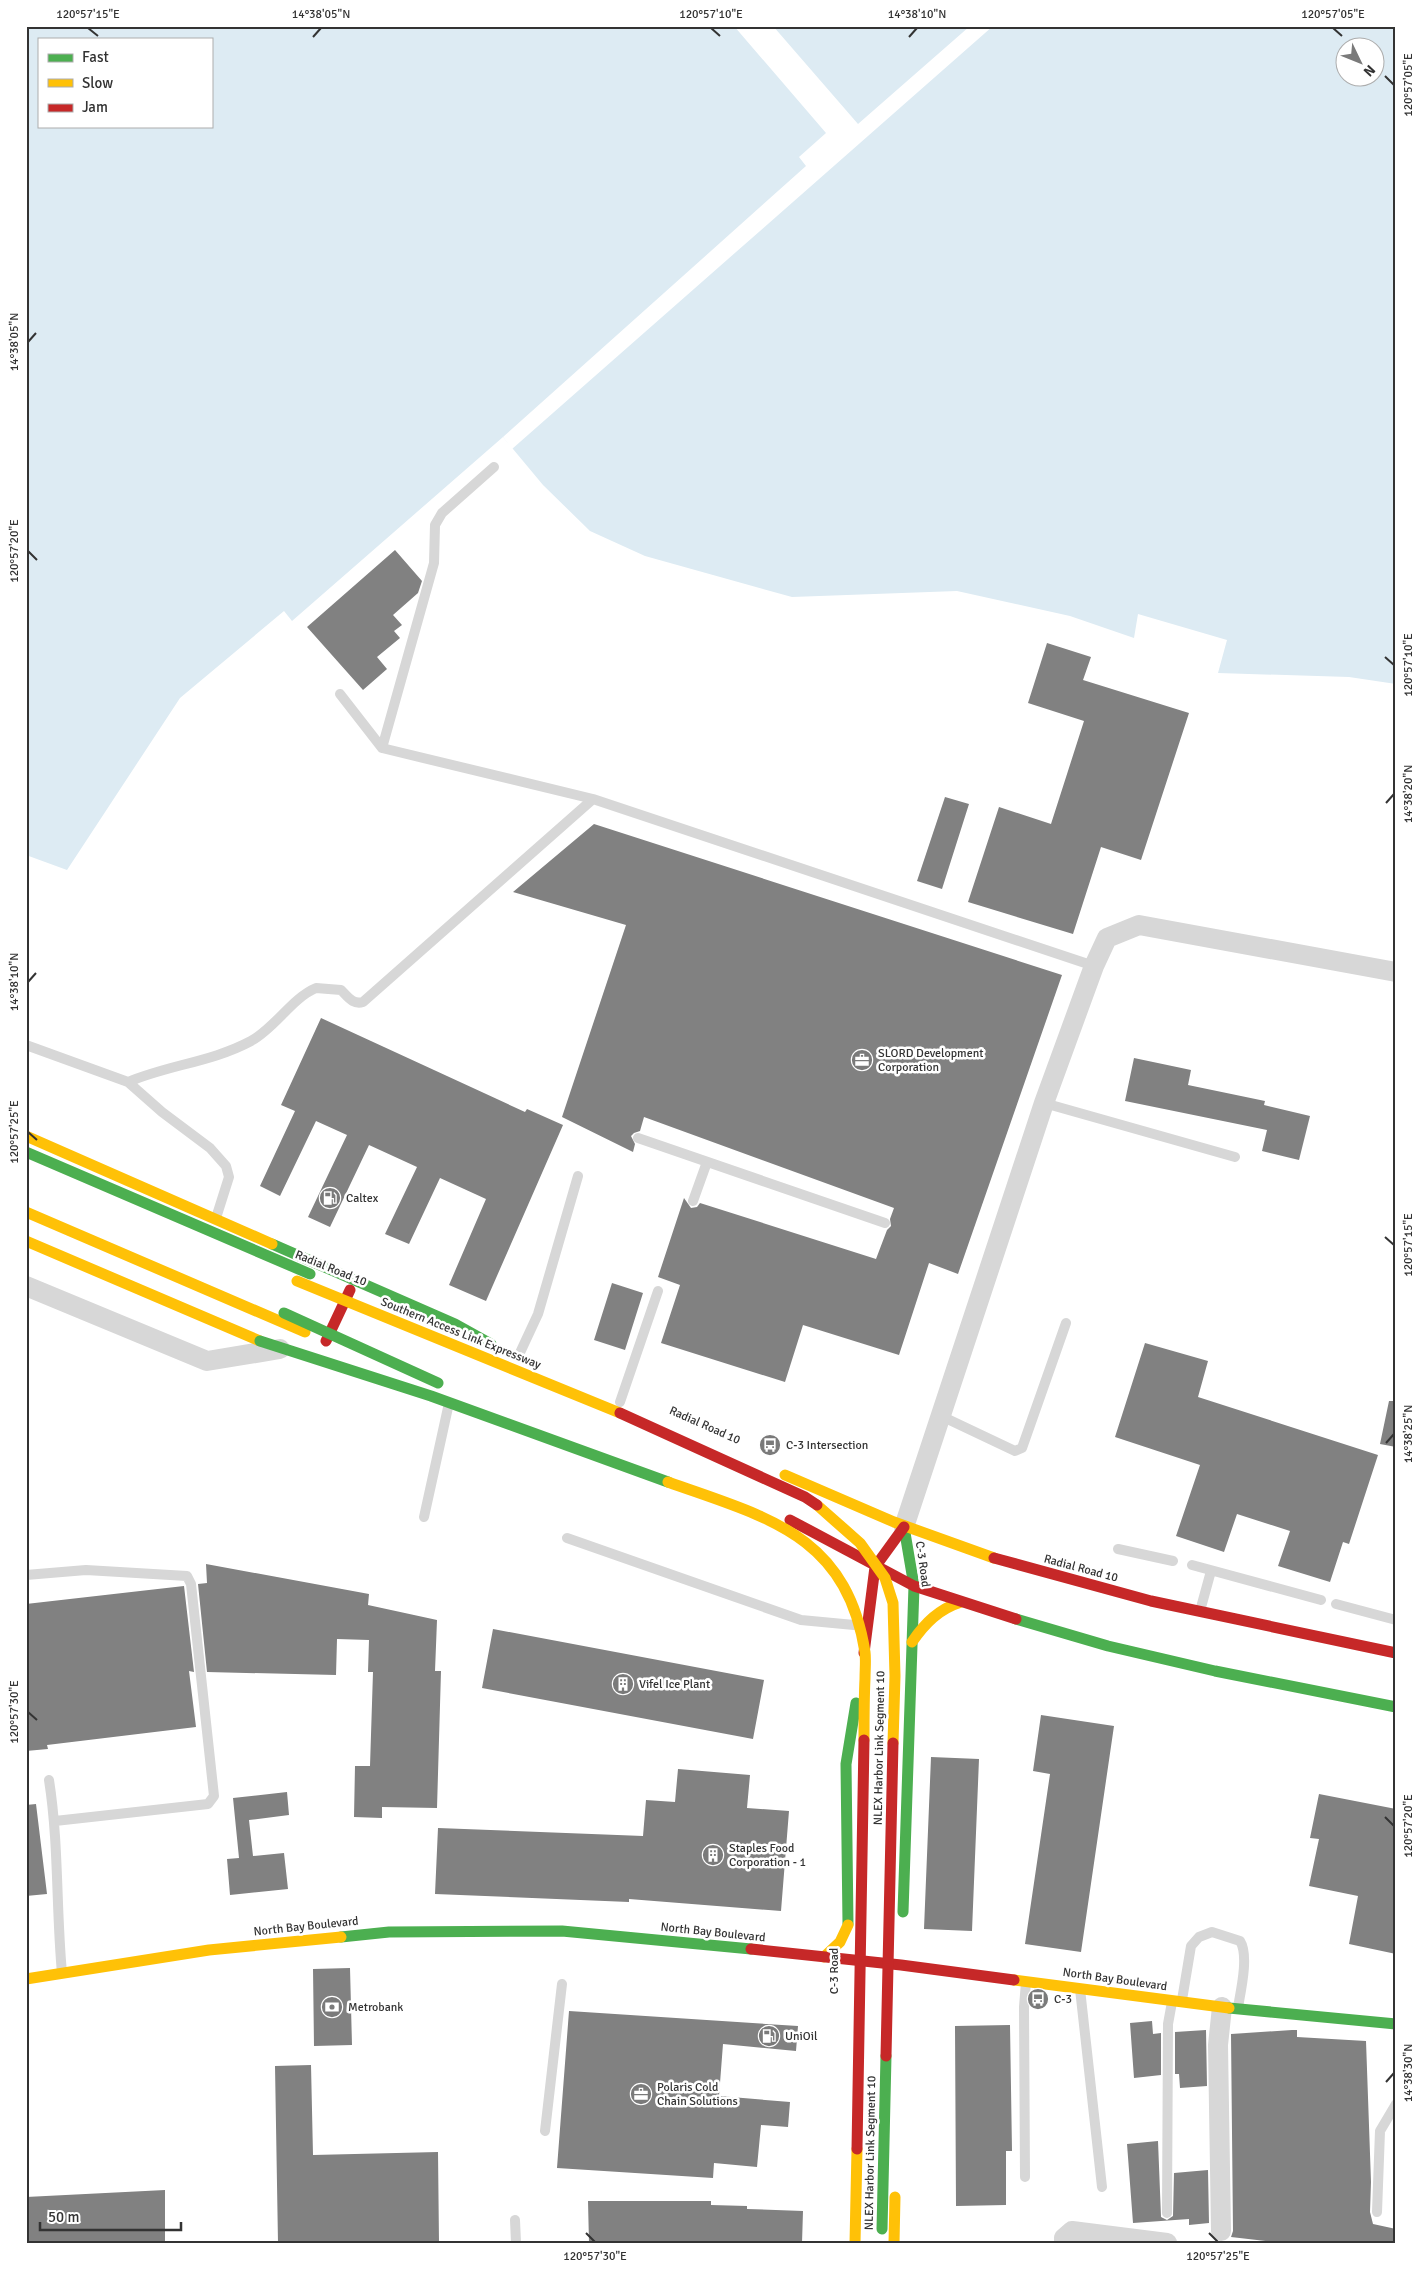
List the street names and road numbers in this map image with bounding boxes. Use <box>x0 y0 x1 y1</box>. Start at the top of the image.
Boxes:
street label: Radial Road 10 <box>293 1247 369 1290</box>
street label: Southern Access Link Expressway <box>379 1294 543 1373</box>
street label: Radial Road 10 <box>667 1403 743 1448</box>
street label: C-3 Road <box>912 1540 933 1588</box>
street label: Radial Road 10 <box>1042 1551 1120 1586</box>
street label: NLEX Harbor Link Segment 10 <box>871 1671 888 1825</box>
street label: North Bay Boulevard <box>253 1914 359 1939</box>
street label: North Bay Boulevard <box>660 1920 766 1945</box>
street label: C-3 Road <box>827 1948 842 1994</box>
street label: North Bay Boulevard <box>1062 1965 1168 1994</box>
street label: NLEX Harbor Link Segment 10 <box>862 2076 879 2230</box>

